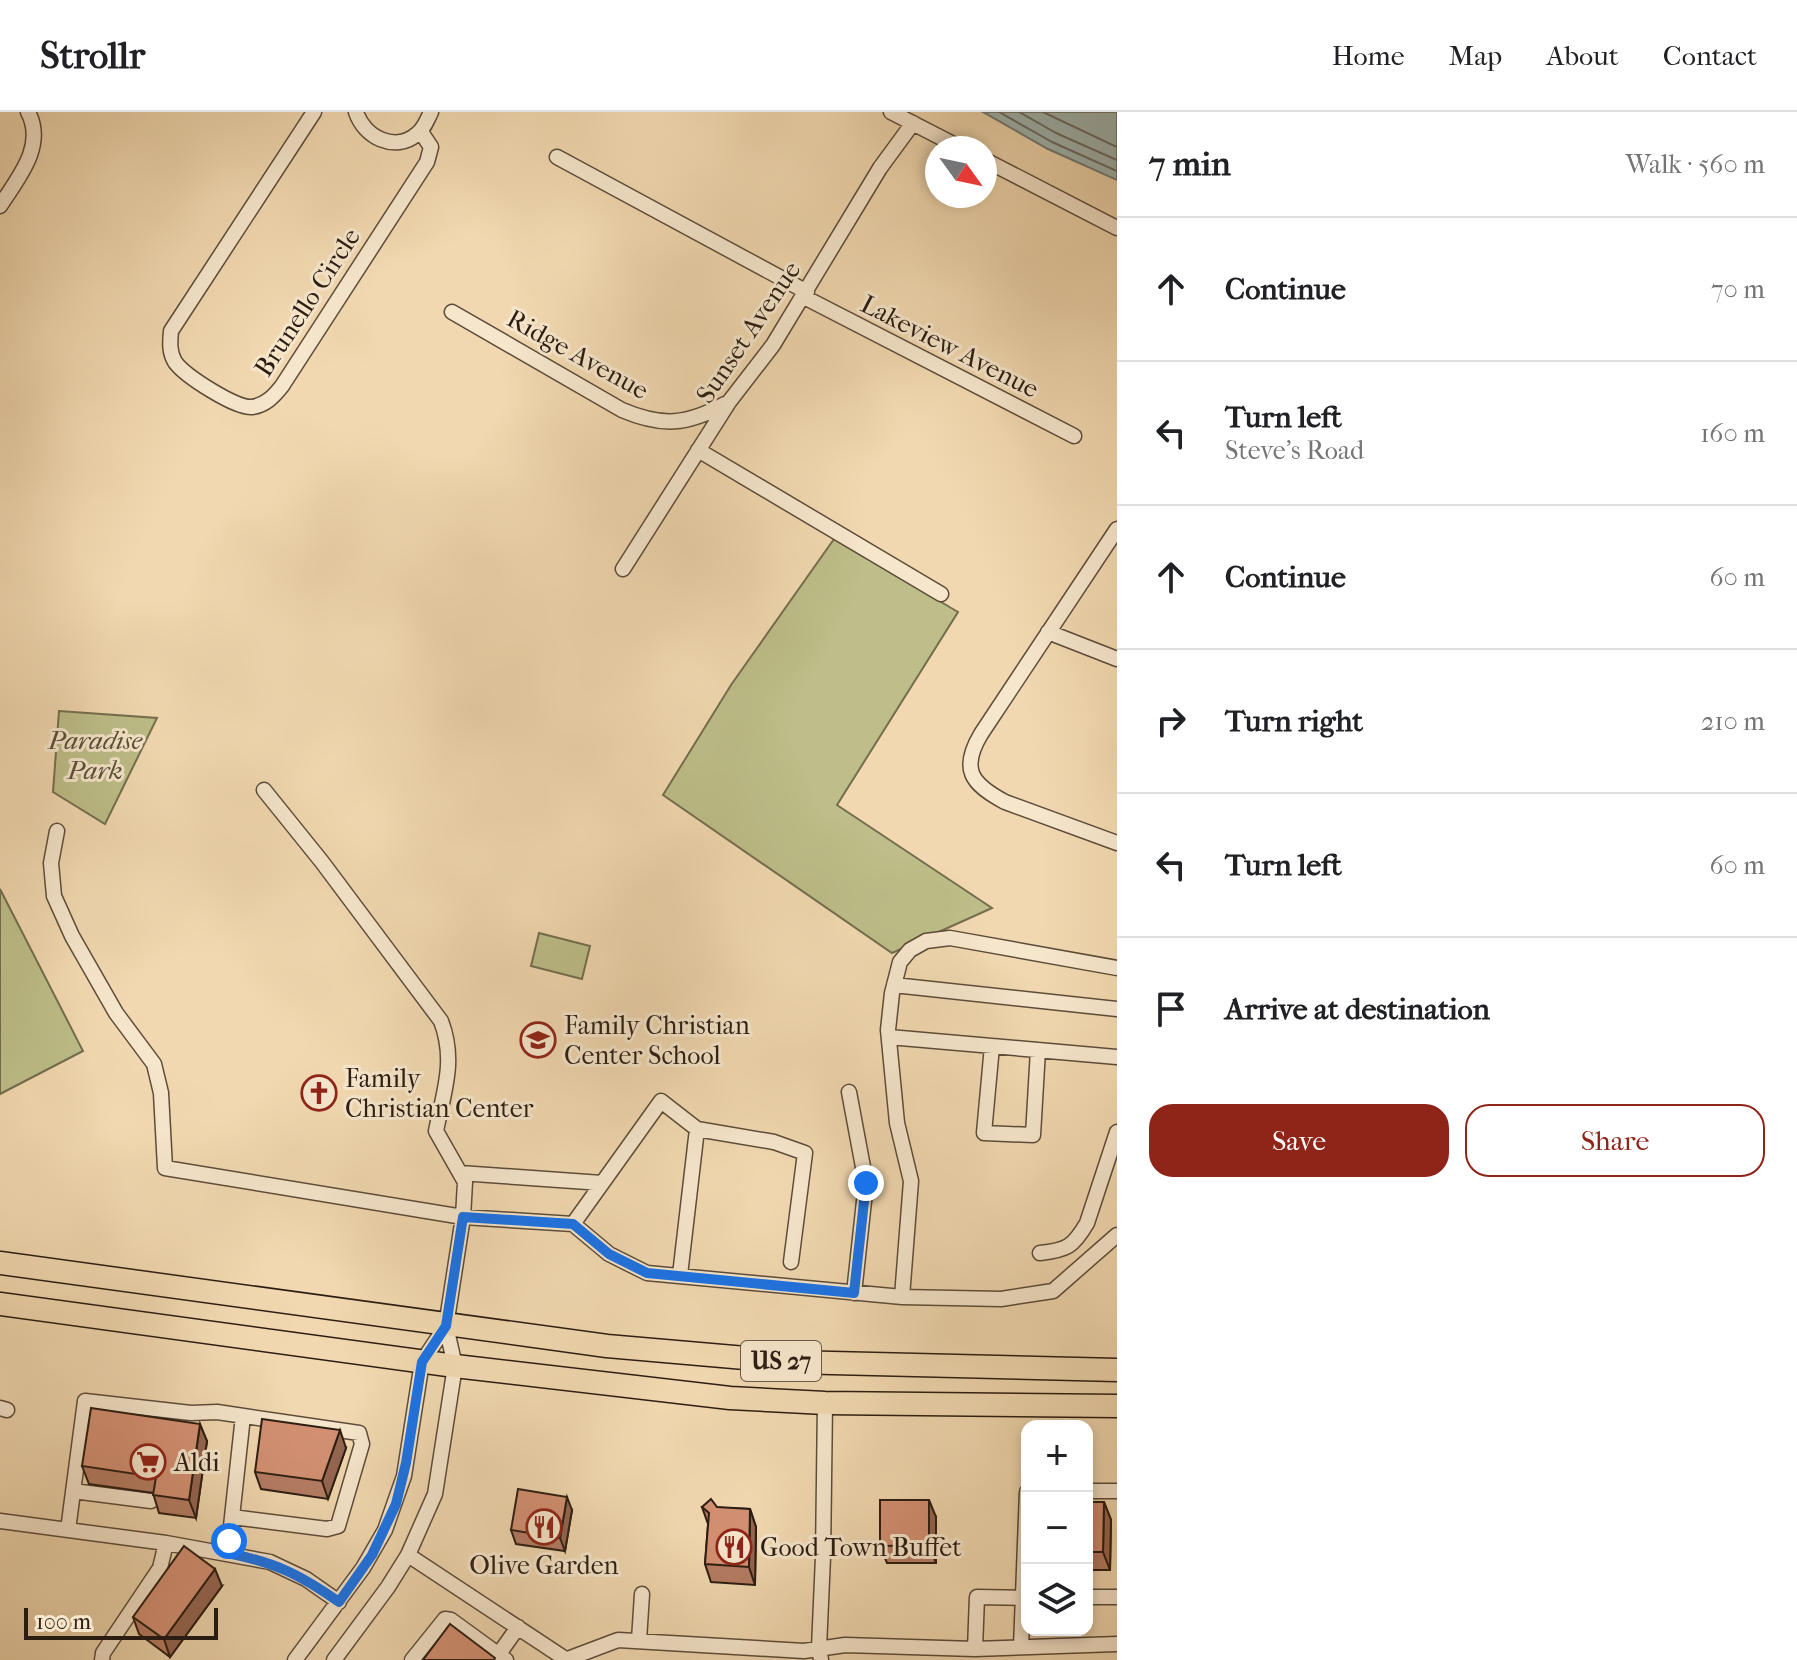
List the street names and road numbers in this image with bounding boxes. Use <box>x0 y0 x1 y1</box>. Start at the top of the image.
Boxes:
street label: Brunello Circle <box>248 222 367 382</box>
street label: Sunset Avenue <box>690 255 807 409</box>
street label: Lakeview Avenue <box>856 288 1044 405</box>
street label: Ridge Avenue <box>502 303 654 406</box>
road number: US 27 <box>741 1341 821 1381</box>

